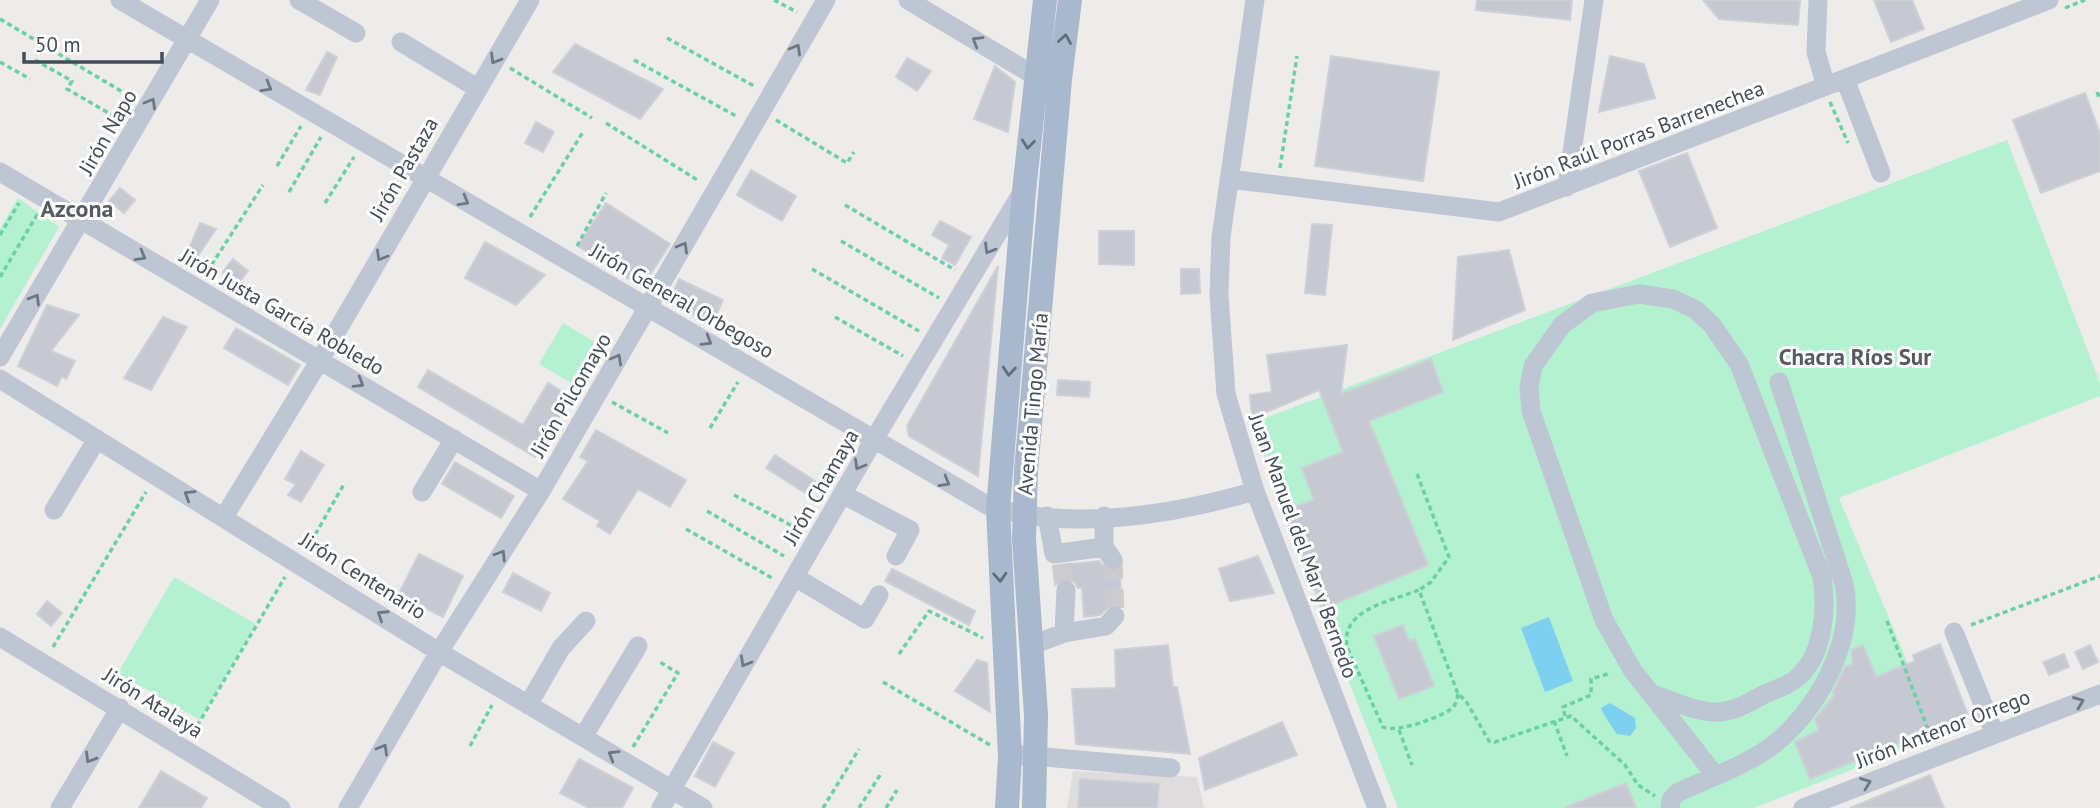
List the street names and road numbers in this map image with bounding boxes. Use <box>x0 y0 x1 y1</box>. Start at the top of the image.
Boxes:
street label: Jirón Raúl Porras Barrenechea <box>1509 74 1768 195</box>
street label: Jirón Napo <box>72 84 143 180</box>
street label: Jirón Pastaza <box>363 112 444 226</box>
street label: Jirón General Orbegoso <box>585 236 779 364</box>
street label: Jirón Justa García Robledo <box>174 241 389 381</box>
street label: Avenida Tingo María <box>1011 312 1054 496</box>
street label: Jirón Pilcomayo <box>524 328 617 463</box>
street label: Juan Manuel del Mar y Bernedo <box>1243 409 1364 682</box>
street label: Jirón Chamaya <box>776 424 864 550</box>
street label: Jirón Centenario <box>294 525 432 625</box>
street label: Jirón Atalaya <box>97 661 208 744</box>
street label: Jirón Antenor Orrego <box>1851 683 2034 775</box>

